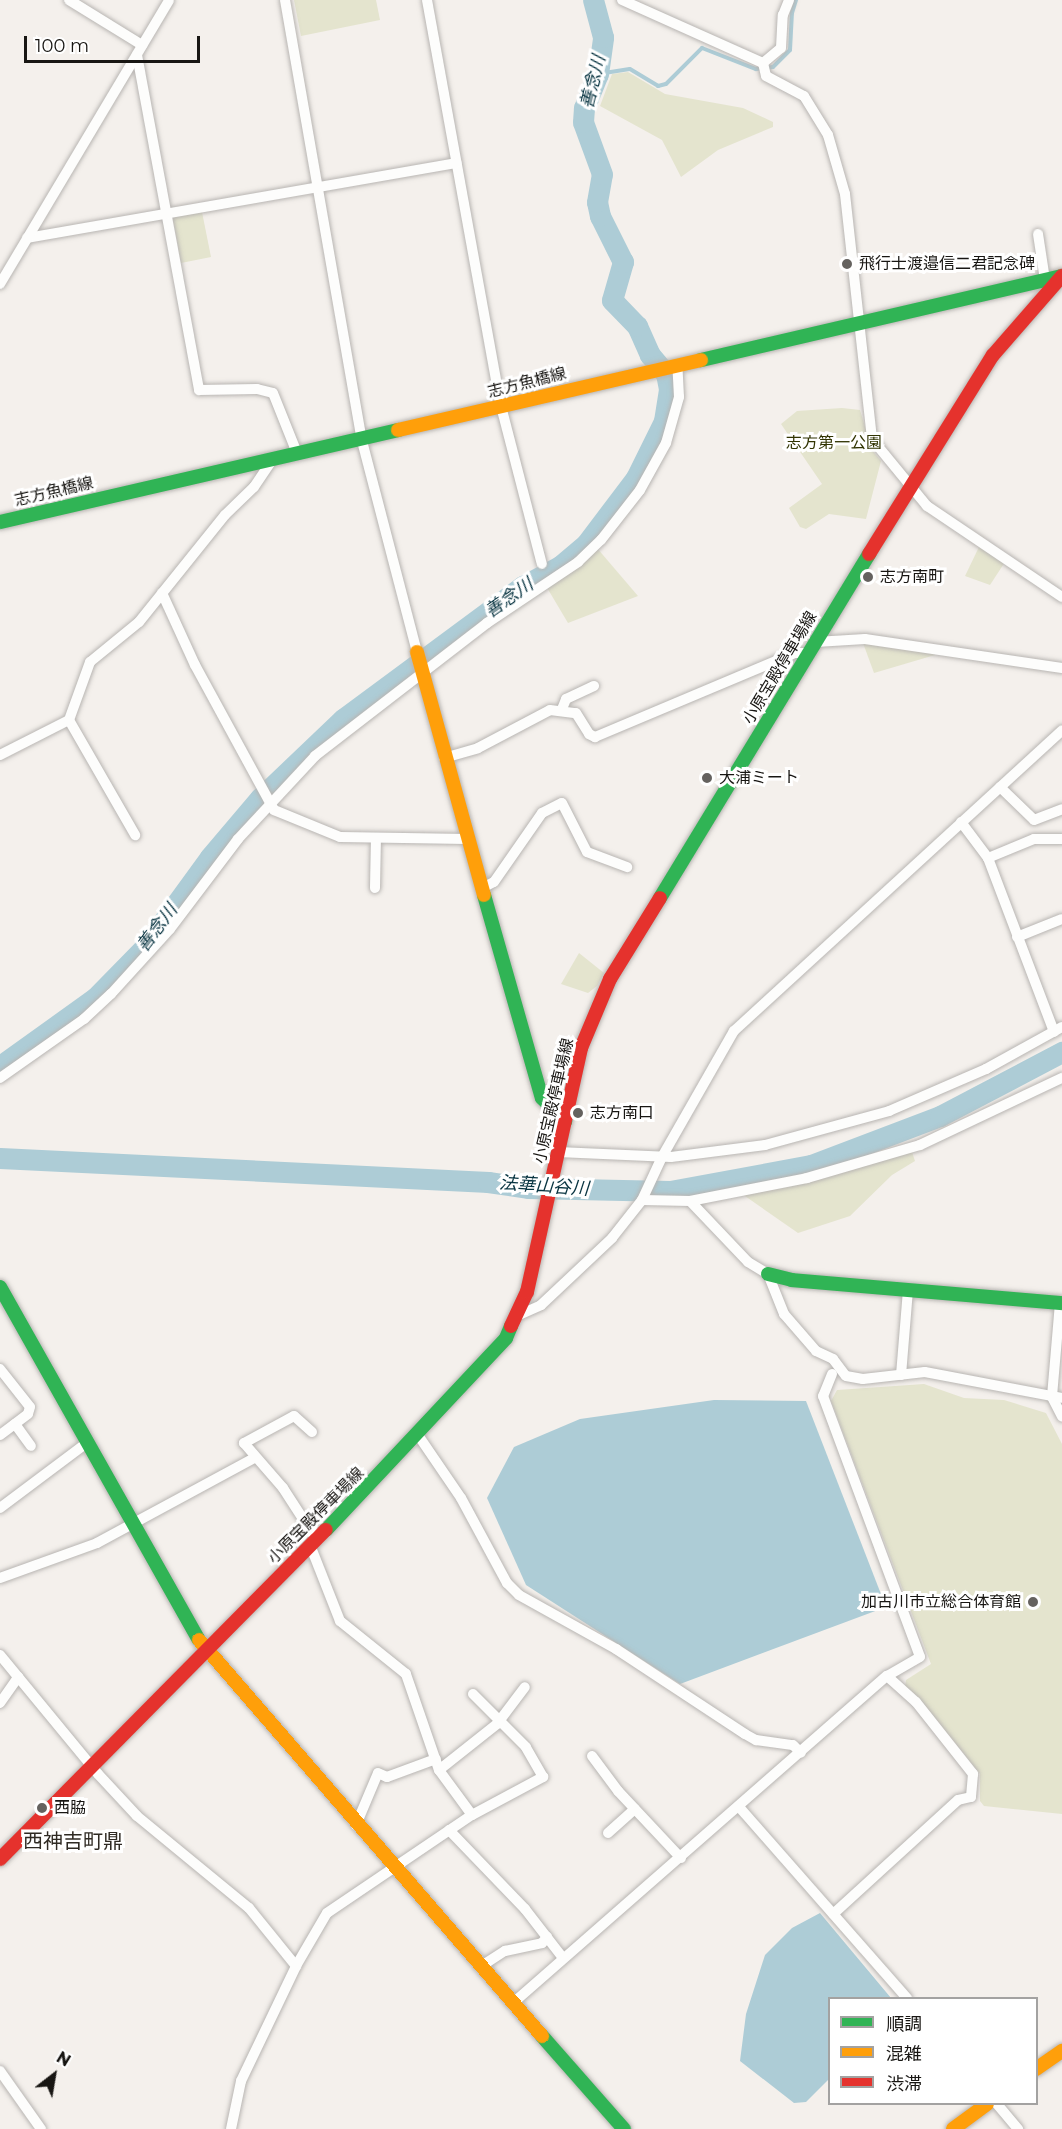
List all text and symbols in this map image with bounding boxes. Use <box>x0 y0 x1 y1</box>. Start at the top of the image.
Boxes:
scale bar <box>27 24 202 62</box>
text: 100 m <box>35 35 89 57</box>
water label: 善念川 <box>576 53 610 111</box>
place label: 飛行士渡邉信二君記念碑 <box>859 254 1035 274</box>
marker: 飛行士渡邉信二君記念碑 <box>840 257 854 271</box>
street label: 志方魚橋線 <box>486 364 568 402</box>
park label: 志方第一公園 <box>786 433 882 453</box>
street label: 志方魚橋線 <box>13 474 95 510</box>
place label: 志方南町 <box>880 567 944 587</box>
marker: 志方南町 <box>861 570 875 584</box>
water label: 善念川 <box>481 574 537 622</box>
street label: 小原宝殿停車場線 <box>739 608 821 728</box>
place label: 大浦ミート <box>719 768 799 788</box>
marker: 大浦ミート <box>700 771 714 785</box>
water label: 善念川 <box>132 900 182 956</box>
street label: 小原宝殿停車場線 <box>530 1036 578 1166</box>
place label: 志方南口 <box>590 1103 654 1123</box>
marker: 志方南口 <box>571 1106 585 1120</box>
water label: 法華山谷川 <box>498 1172 590 1200</box>
street label: 小原宝殿停車場線 <box>264 1464 368 1568</box>
place label: 加古川市立総合体育館 <box>861 1592 1021 1612</box>
marker: 加古川市立総合体育館 <box>1026 1595 1040 1609</box>
place label: 西脇 <box>54 1798 86 1818</box>
marker: 西脇 <box>35 1801 49 1815</box>
district label: 西神吉町鼎 <box>23 1829 123 1853</box>
legend <box>828 1997 1038 2105</box>
text: 順調 <box>886 2013 922 2035</box>
text: 混雑 <box>886 2043 922 2065</box>
north arrow <box>24 2045 84 2105</box>
text: N <box>53 2048 74 2071</box>
text: 渋滞 <box>886 2073 922 2095</box>

